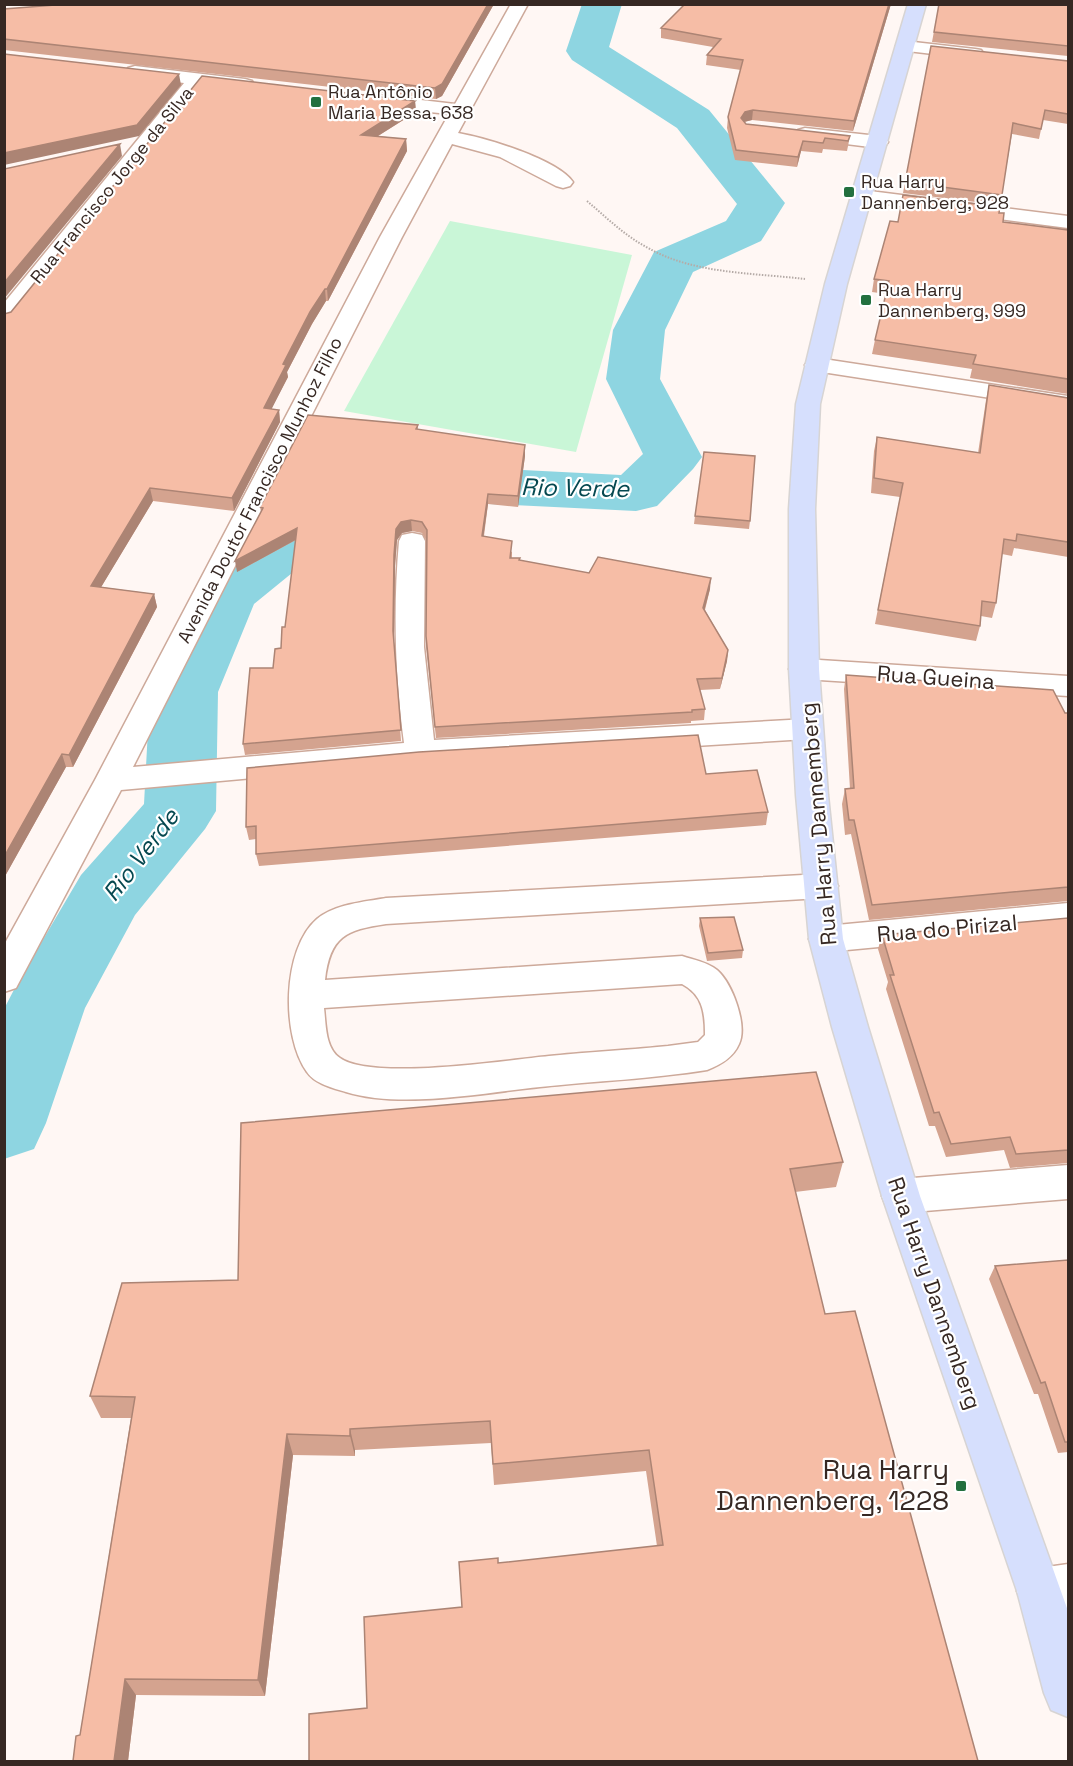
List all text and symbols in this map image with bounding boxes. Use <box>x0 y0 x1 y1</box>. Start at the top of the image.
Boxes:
place label: Rua Antônio Maria Bessa, 638 <box>328 80 474 124</box>
street label: Rua Francisco Jorge da Silva <box>25 81 198 288</box>
marker: Rua Antônio Maria Bessa, 638 <box>309 95 323 109</box>
place label: Rua Harry Dannenberg, 928 <box>861 170 1009 214</box>
marker: Rua Harry Dannenberg, 928 <box>842 185 856 199</box>
place label: Rua Harry Dannenberg, 999 <box>878 278 1026 322</box>
marker: Rua Harry Dannenberg, 999 <box>859 293 873 307</box>
street label: Avenida Doutor Francisco Munhoz Filho <box>172 333 347 647</box>
water label: Rio Verde <box>521 471 630 504</box>
street label: Rua Gueina <box>876 659 996 695</box>
street label: Rua Harry Dannemberg <box>793 701 843 947</box>
water label: Rio Verde <box>96 802 186 907</box>
street label: Rua do Pirizal <box>876 908 1018 948</box>
street label: Rua Harry Dannemberg <box>882 1173 988 1413</box>
place label: Rua Harry Dannenberg, 1228 <box>716 1452 949 1518</box>
marker: Rua Harry Dannenberg, 1228 <box>954 1479 968 1493</box>

